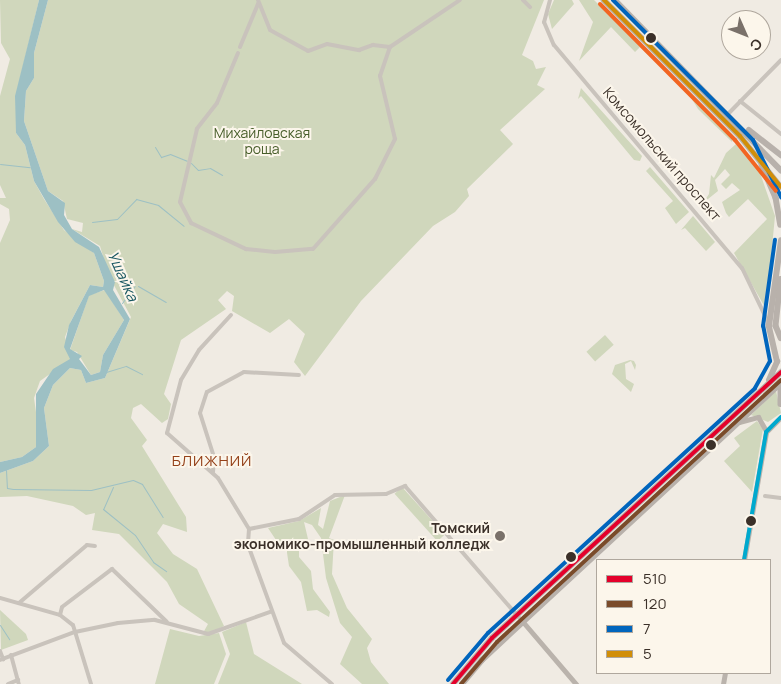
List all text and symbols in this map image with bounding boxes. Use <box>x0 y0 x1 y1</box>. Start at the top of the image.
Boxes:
north arrow <box>721 10 771 60</box>
unlabelled marker <box>646 33 656 43</box>
text: С <box>746 35 767 55</box>
street label: Комсомольский проспект <box>600 84 724 224</box>
park label: Михайловская роща <box>214 125 310 158</box>
water label: Ушайка <box>104 248 142 304</box>
unlabelled marker <box>706 440 716 450</box>
district label: БЛИЖНИЙ <box>171 452 253 470</box>
unlabelled marker <box>746 516 756 526</box>
place label: Томский экономико-промышленный колледж <box>234 520 490 552</box>
marker: Томский экономико-промышленный колледж <box>494 530 506 542</box>
unlabelled marker <box>566 552 576 562</box>
legend <box>596 559 771 674</box>
text: 510 <box>643 568 667 589</box>
text: 120 <box>643 593 667 614</box>
text: 7 <box>643 618 651 639</box>
text: 5 <box>643 643 652 664</box>

